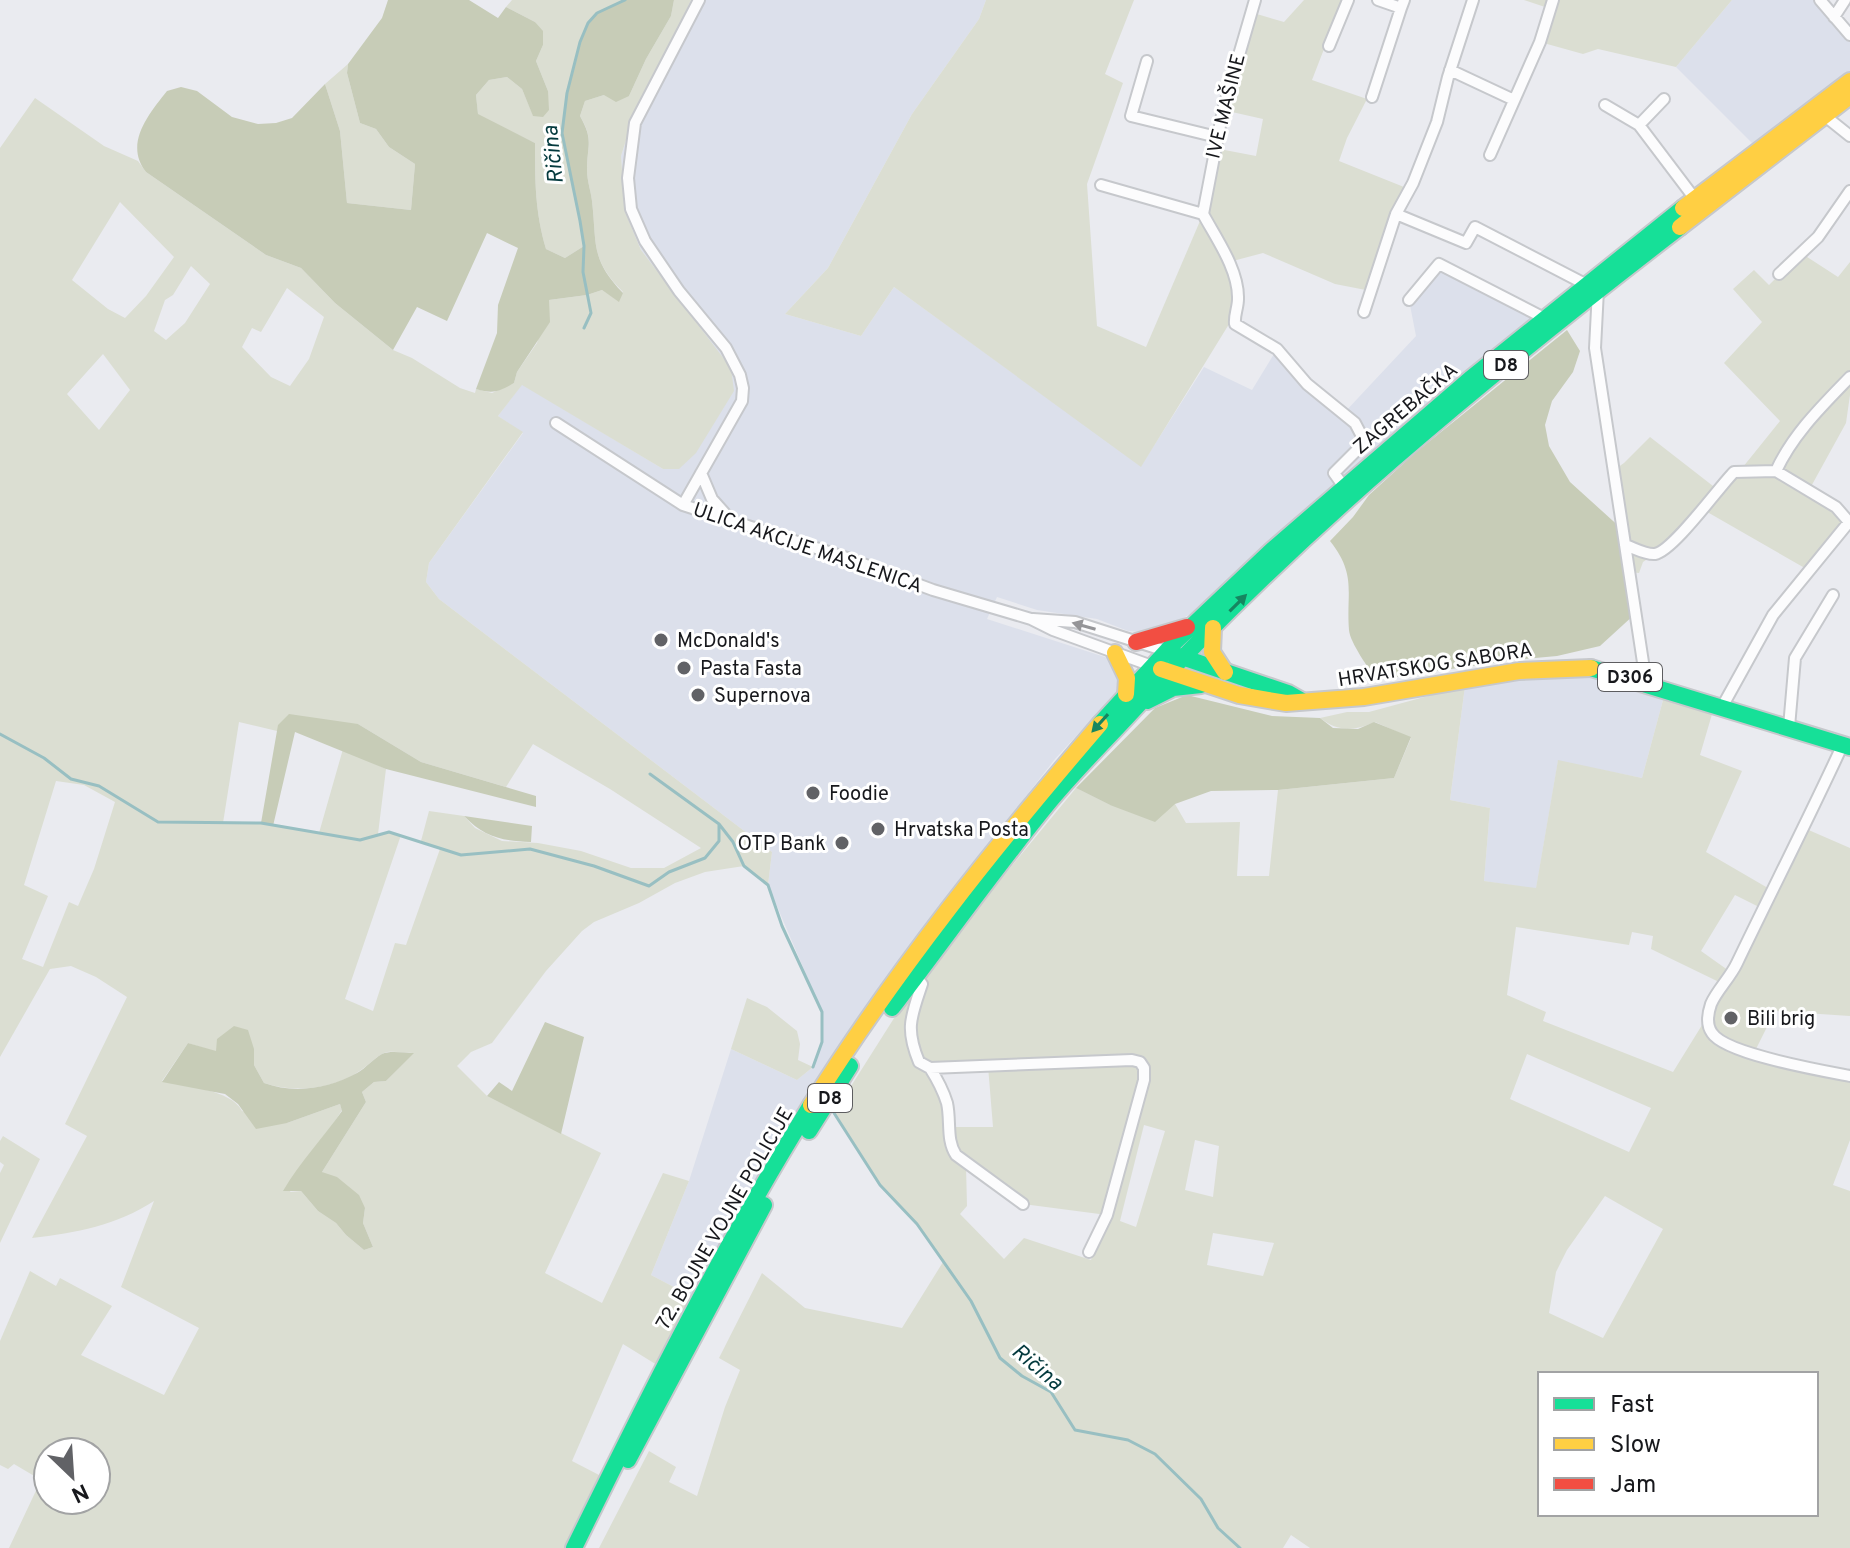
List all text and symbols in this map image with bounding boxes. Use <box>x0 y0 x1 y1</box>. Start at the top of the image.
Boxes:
street label: IVE MAŠINE <box>1199 51 1253 162</box>
water label: Ričina <box>538 124 571 185</box>
road number: D8 <box>1484 351 1528 379</box>
street label: ZAGREBAČKA <box>1347 357 1464 461</box>
street label: ULICA AKCIJE MASLENICA <box>689 497 926 600</box>
one-way arrow <box>1228 594 1247 613</box>
one-way arrow <box>1072 619 1096 632</box>
place label: McDonald's <box>677 629 780 655</box>
marker: McDonald's <box>652 631 670 649</box>
street label: HRVATSKOG SABORA <box>1336 638 1534 694</box>
place label: Pasta Fasta <box>700 657 802 683</box>
marker: Pasta Fasta <box>675 659 693 677</box>
road number: D306 <box>1598 663 1662 691</box>
place label: Supernova <box>714 684 811 710</box>
marker: Supernova <box>689 686 707 704</box>
one-way arrow <box>1092 713 1109 733</box>
place label: Foodie <box>829 782 889 808</box>
marker: Foodie <box>804 784 822 802</box>
place label: Hrvatska Posta <box>894 818 1029 844</box>
marker: Hrvatska Posta <box>869 820 887 838</box>
place label: OTP Bank <box>737 832 826 858</box>
marker: OTP Bank <box>833 834 851 852</box>
place label: Bili brig <box>1747 1007 1815 1033</box>
marker: Bili brig <box>1722 1009 1740 1027</box>
road number: D8 <box>808 1084 852 1112</box>
street label: 72. BOJNE VOJNE POLICIJE <box>651 1103 800 1335</box>
water label: Ričina <box>1005 1339 1068 1398</box>
legend <box>1538 1372 1818 1516</box>
text: Fast <box>1610 1391 1654 1421</box>
text: Slow <box>1610 1431 1661 1461</box>
north arrow <box>32 1436 112 1516</box>
text: Jam <box>1610 1471 1656 1501</box>
text: N <box>67 1476 92 1507</box>

